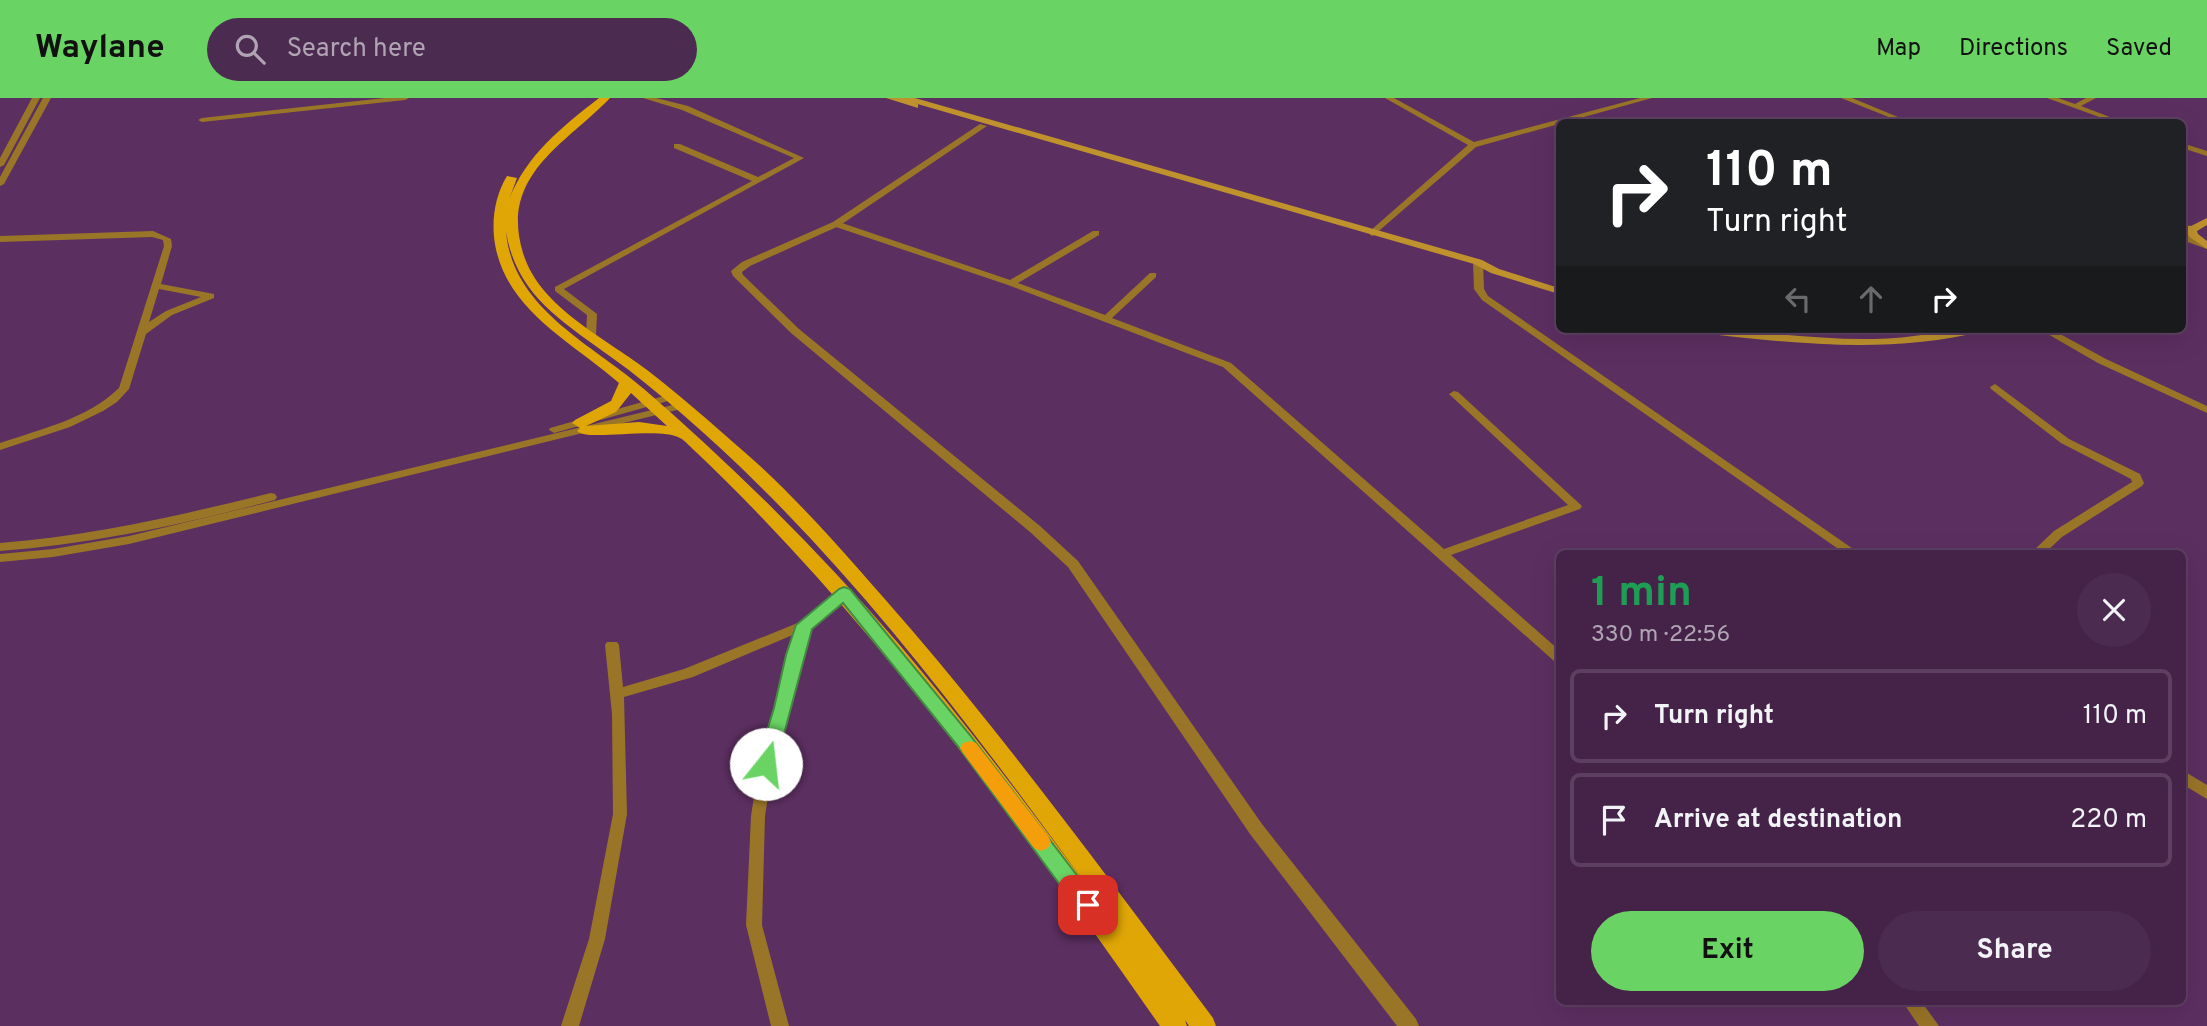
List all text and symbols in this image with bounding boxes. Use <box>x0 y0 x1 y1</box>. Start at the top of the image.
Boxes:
search box <box>207 18 697 81</box>
text: Waylane <box>35 28 165 70</box>
icon: search <box>231 30 269 68</box>
text: Search here <box>287 33 426 66</box>
text: Map <box>1876 34 1921 64</box>
text: Directions <box>1959 34 2068 64</box>
text: Saved <box>2106 34 2172 64</box>
text: 110 m <box>1706 142 1833 204</box>
icon: right <box>1591 147 1682 238</box>
text: Turn right <box>1706 203 1848 243</box>
icon: left <box>1779 280 1817 318</box>
icon: ahead <box>1852 280 1890 318</box>
icon: right <box>1925 280 1963 318</box>
text: 1 min <box>1591 568 1692 621</box>
button: close <box>2077 573 2151 647</box>
text: 330 m · 22:56 <box>1591 621 1730 650</box>
icon: right <box>1595 697 1633 735</box>
text: Turn right <box>1654 700 1774 733</box>
text: 110 m <box>2083 700 2147 733</box>
position arrow <box>729 727 803 801</box>
icon: arrive <box>1595 801 1633 839</box>
text: Arrive at destination <box>1654 804 1902 837</box>
text: 220 m <box>2070 804 2147 837</box>
pin <box>1058 875 1118 935</box>
icon: arrive <box>1069 886 1107 924</box>
button: Exit <box>1591 911 1864 991</box>
button: Share <box>1878 911 2151 991</box>

